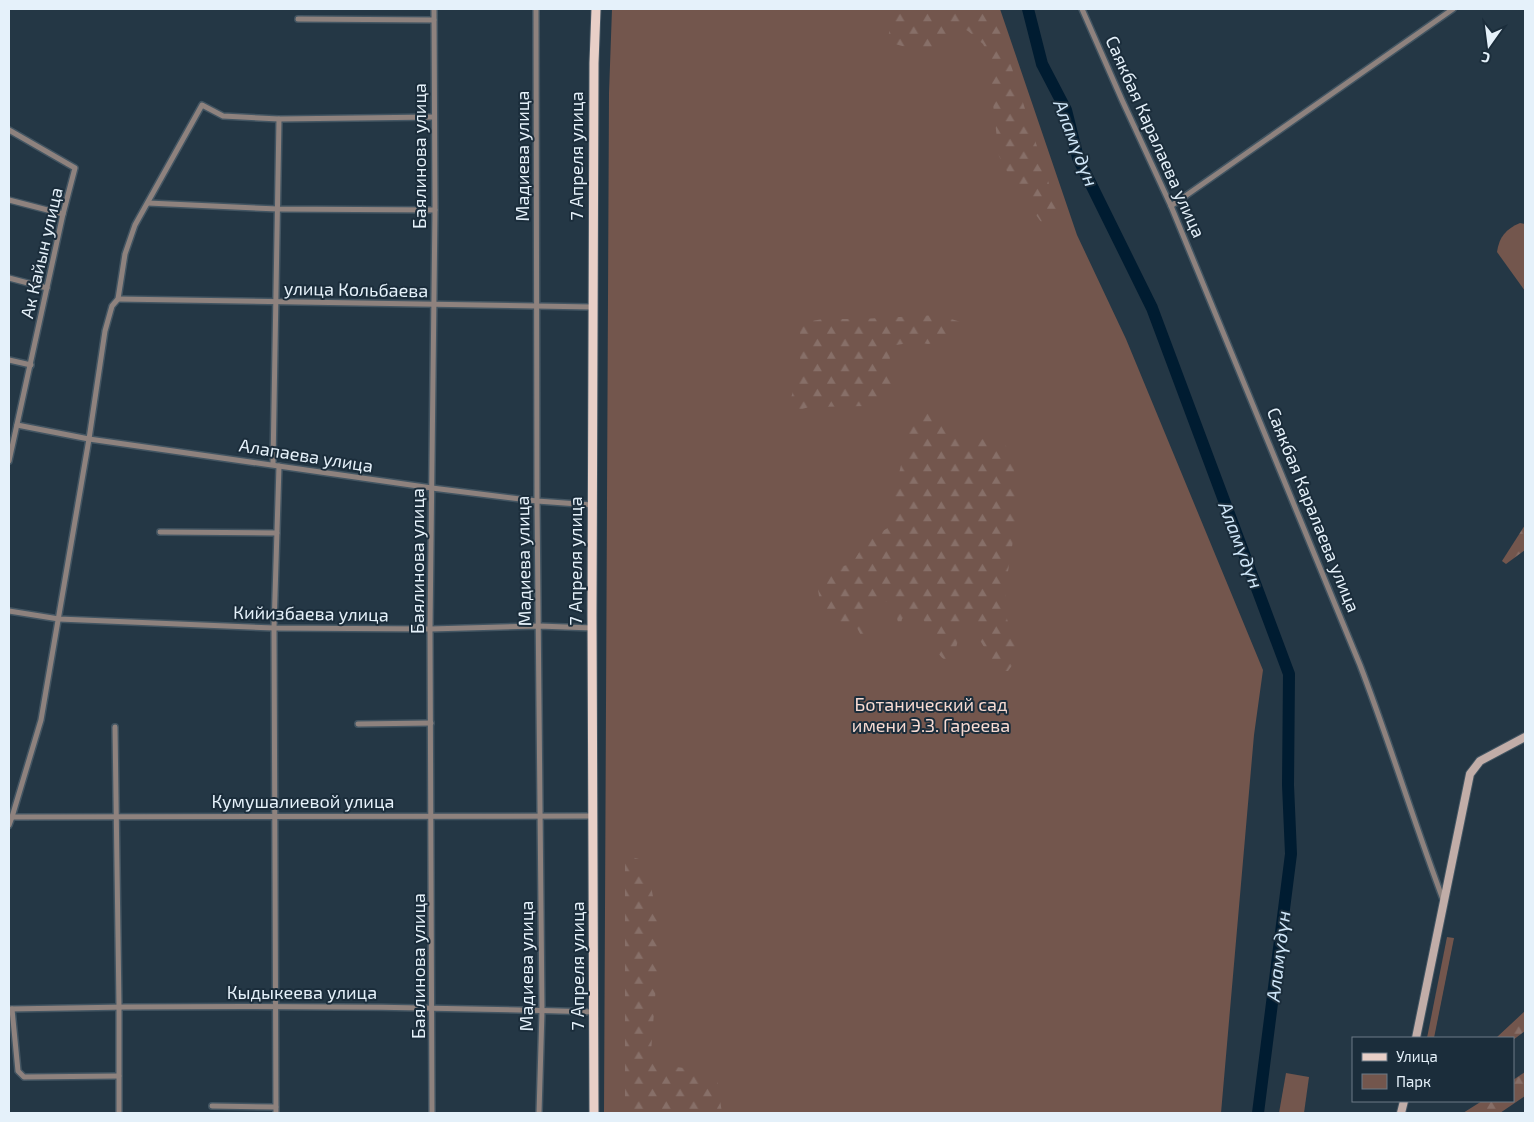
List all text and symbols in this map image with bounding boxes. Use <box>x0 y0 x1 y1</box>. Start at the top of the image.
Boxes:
north arrow <box>1464 20 1514 70</box>
street label: Саякбая Каралаева улица <box>1101 32 1210 241</box>
text: С <box>1480 49 1492 67</box>
street label: Баялинова улица <box>408 83 430 229</box>
street label: Мадиева улица <box>511 91 533 221</box>
street label: 7 Апреля улица <box>565 91 587 221</box>
water label: Аламүдүн <box>1049 95 1104 190</box>
street label: Ак Кайын улица <box>15 185 67 320</box>
street label: улица Кольбаева <box>284 277 428 301</box>
street label: Саякбая Каралаева улица <box>1263 404 1365 615</box>
street label: Алапаева улица <box>238 434 375 476</box>
street label: Баялинова улица <box>406 488 428 634</box>
street label: Мадиева улица <box>511 495 535 627</box>
street label: 7 Апреля улица <box>564 496 586 626</box>
water label: Аламүдүн <box>1214 497 1269 592</box>
street label: Кийизбаева улица <box>233 601 389 625</box>
park label: Ботанический сад имени Э.З. Гареева <box>852 693 1010 736</box>
street label: Кумушалиевой улица <box>211 790 395 812</box>
street label: Баялинова улица <box>407 893 429 1039</box>
street label: Мадиева улица <box>515 901 537 1031</box>
street label: 7 Апреля улица <box>566 901 588 1031</box>
water label: Аламүдүн <box>1260 909 1294 1004</box>
street label: Кыдыкеева улица <box>227 981 377 1003</box>
legend <box>1352 1037 1514 1102</box>
text: Улица <box>1396 1047 1438 1065</box>
text: Парк <box>1396 1072 1431 1090</box>

